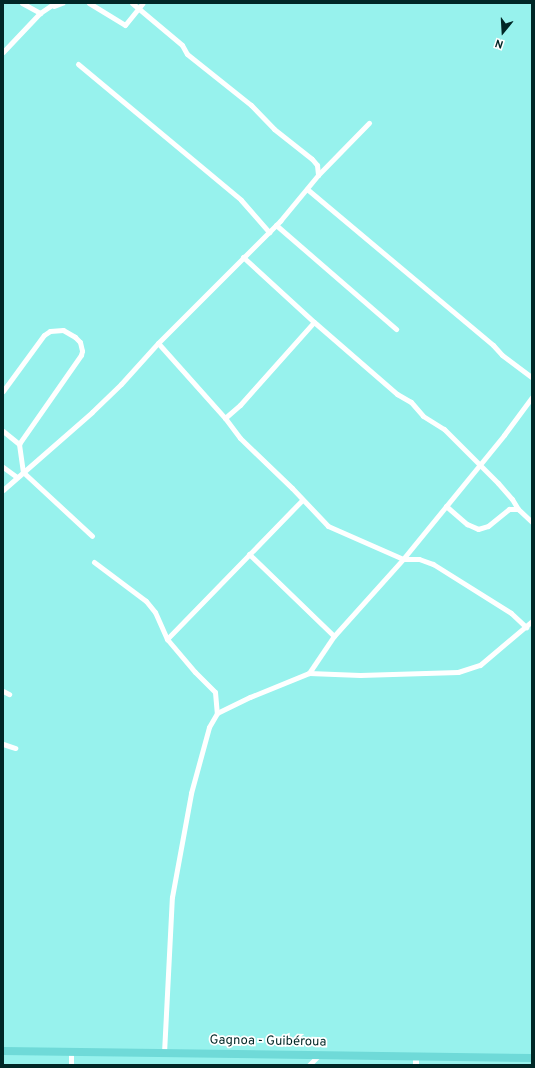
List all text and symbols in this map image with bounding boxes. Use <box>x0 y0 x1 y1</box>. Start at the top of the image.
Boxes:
north arrow <box>483 12 523 52</box>
text: N <box>493 36 505 51</box>
street label: Gagnoa - Guibéroua <box>209 1033 327 1051</box>

